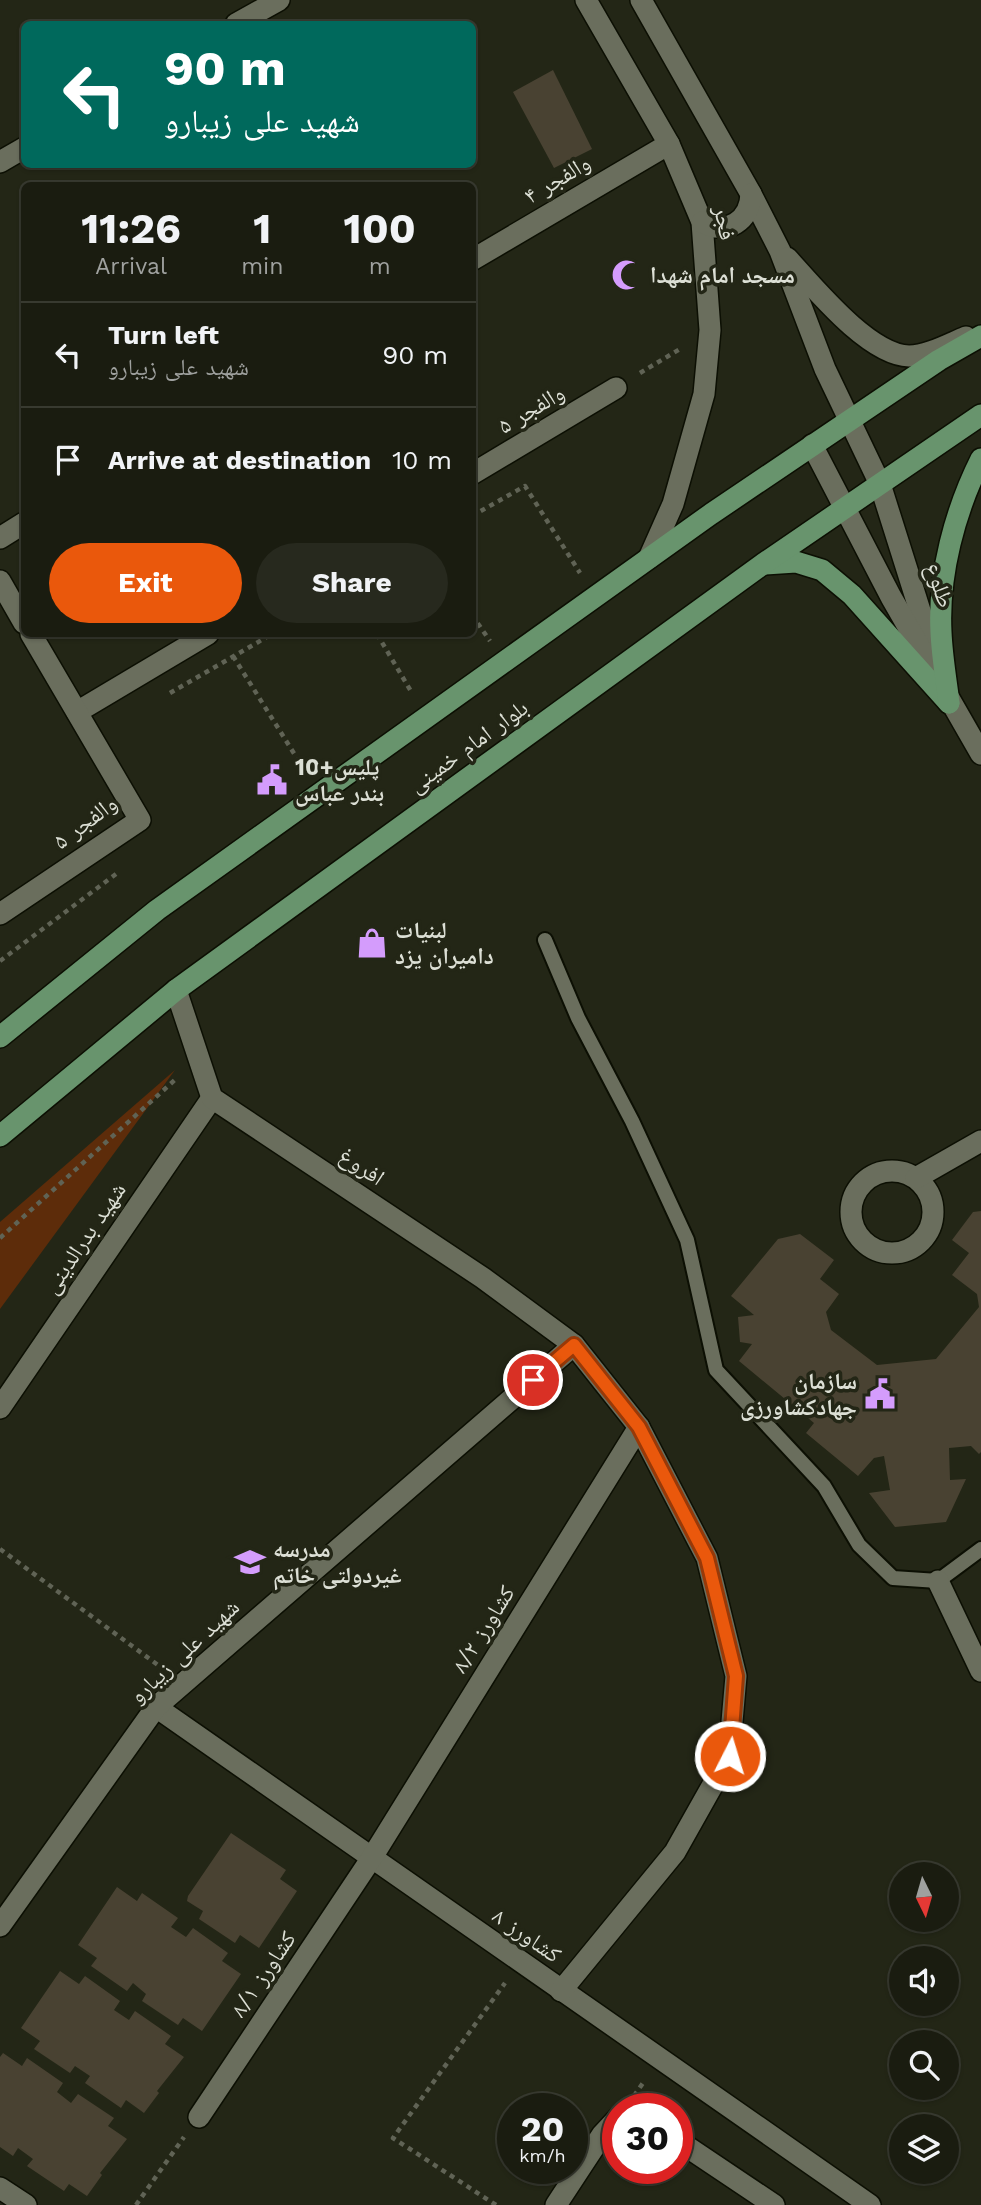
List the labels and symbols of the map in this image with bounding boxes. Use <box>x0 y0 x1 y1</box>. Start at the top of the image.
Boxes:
street label: والفجر ۴ <box>519 149 595 210</box>
street label: فجر <box>708 203 741 242</box>
mosque icon: مسجد امام شهدا <box>610 258 644 292</box>
place label: مسجد امام شهدا <box>650 262 795 291</box>
street label: والفجر ۵ <box>493 379 569 440</box>
street label: طلوع <box>919 559 959 611</box>
street label: بلوار امام خمینی <box>403 694 534 800</box>
place label: پليس+10 بندر عباس <box>295 754 384 807</box>
public building icon: پليس+10 بندر عباس <box>255 763 289 797</box>
street label: والفجر ۵ <box>48 790 122 855</box>
place label: لبنیات دامیران یزد <box>395 917 494 970</box>
shop icon: لبنیات دامیران یزد <box>355 926 389 960</box>
street label: افروغ <box>333 1141 390 1192</box>
street label: شهید بدرالدینی <box>37 1177 132 1299</box>
pin <box>503 1350 563 1410</box>
place label: سازمان جهادکشاورزی <box>740 1368 857 1421</box>
public building icon: سازمان جهادکشاورزی <box>863 1377 897 1411</box>
place label: مدرسه غیردولتی خاتم <box>273 1536 402 1591</box>
school or university icon: مدرسه غیردولتی خاتم <box>233 1545 267 1579</box>
street label: کشاورز ۸/۲ <box>446 1580 521 1678</box>
street label: شهید علی زیبارو <box>124 1593 245 1709</box>
position arrow <box>693 1719 767 1793</box>
north arrow <box>889 1862 959 1932</box>
street label: کشاورز ۸ <box>487 1902 566 1969</box>
street label: کشاورز ۸/۱ <box>225 1926 302 2022</box>
speed limit sign: 30 <box>602 2093 693 2184</box>

